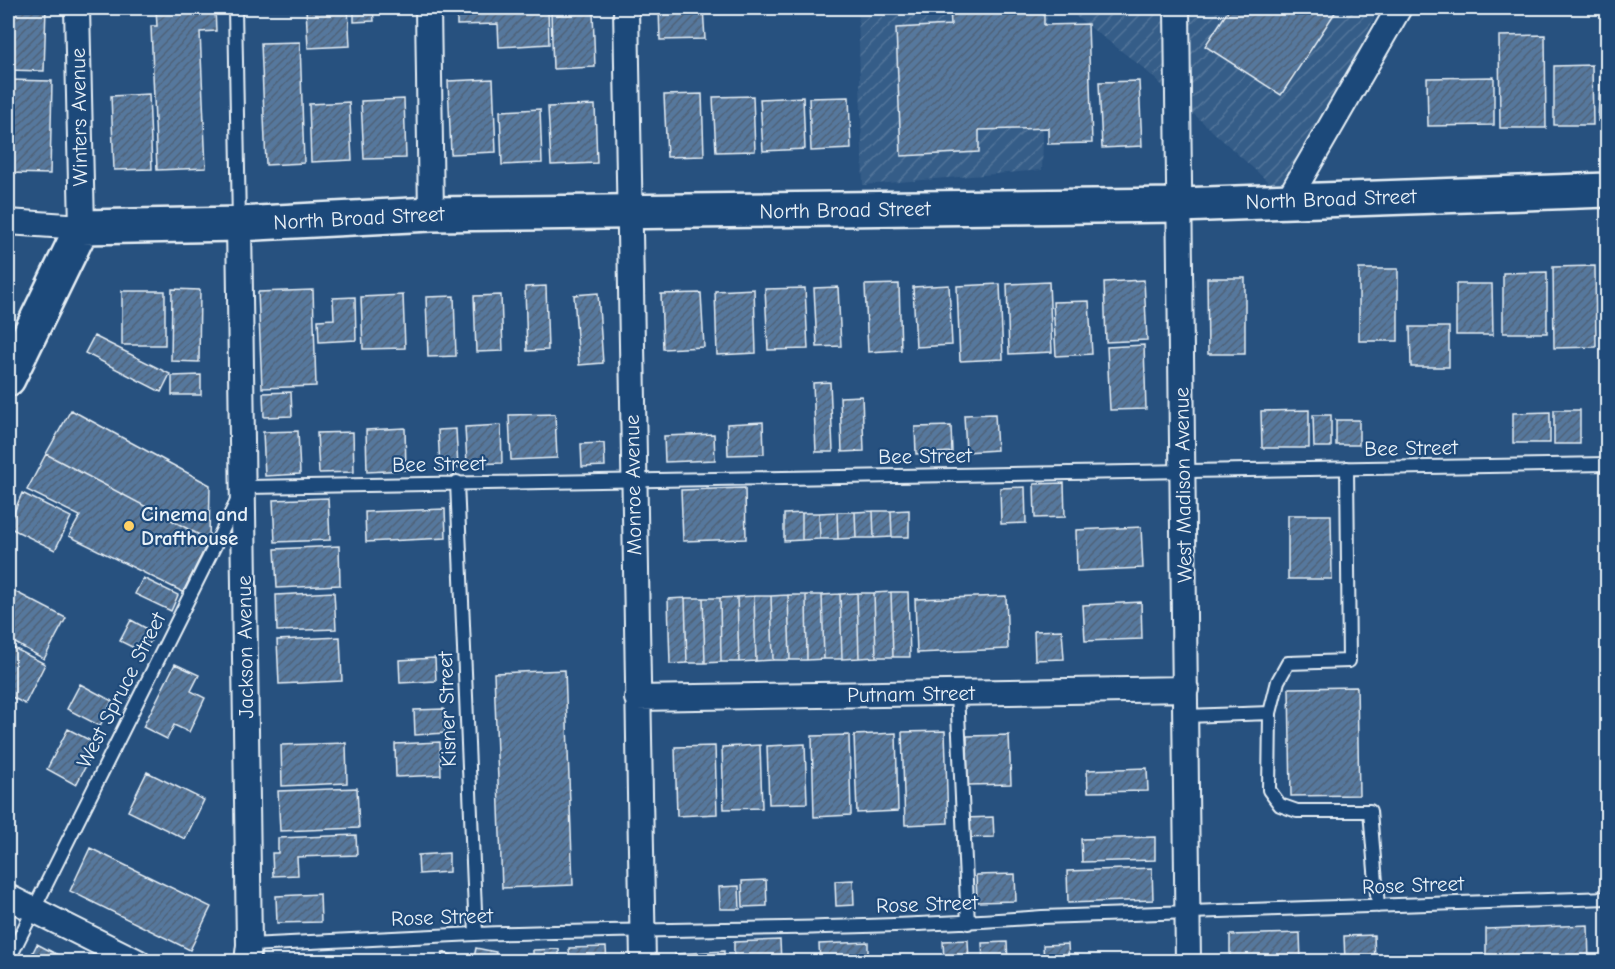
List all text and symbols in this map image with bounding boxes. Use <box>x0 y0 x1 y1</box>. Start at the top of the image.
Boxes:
street label: Winters Avenue <box>66 48 92 186</box>
street label: North Broad Street <box>1245 184 1418 214</box>
street label: North Broad Street <box>759 196 932 223</box>
street label: North Broad Street <box>273 201 446 234</box>
street label: West Madison Avenue <box>1169 387 1197 583</box>
street label: Monroe Avenue <box>620 414 646 556</box>
street label: Bee Street <box>1364 435 1459 461</box>
street label: Bee Street <box>878 443 973 469</box>
street label: Bee Street <box>392 451 487 477</box>
place label: Cinema and Drafthouse <box>141 502 248 550</box>
marker: Cinema and Drafthouse <box>122 519 136 533</box>
street label: Jackson Avenue <box>232 575 258 719</box>
street label: West Spruce Street <box>71 607 171 772</box>
street label: Kisner Street <box>433 650 461 767</box>
street label: Putnam Street <box>847 681 976 707</box>
street label: Rose Street <box>1362 871 1465 899</box>
street label: Rose Street <box>876 890 979 918</box>
street label: Rose Street <box>391 903 494 931</box>

